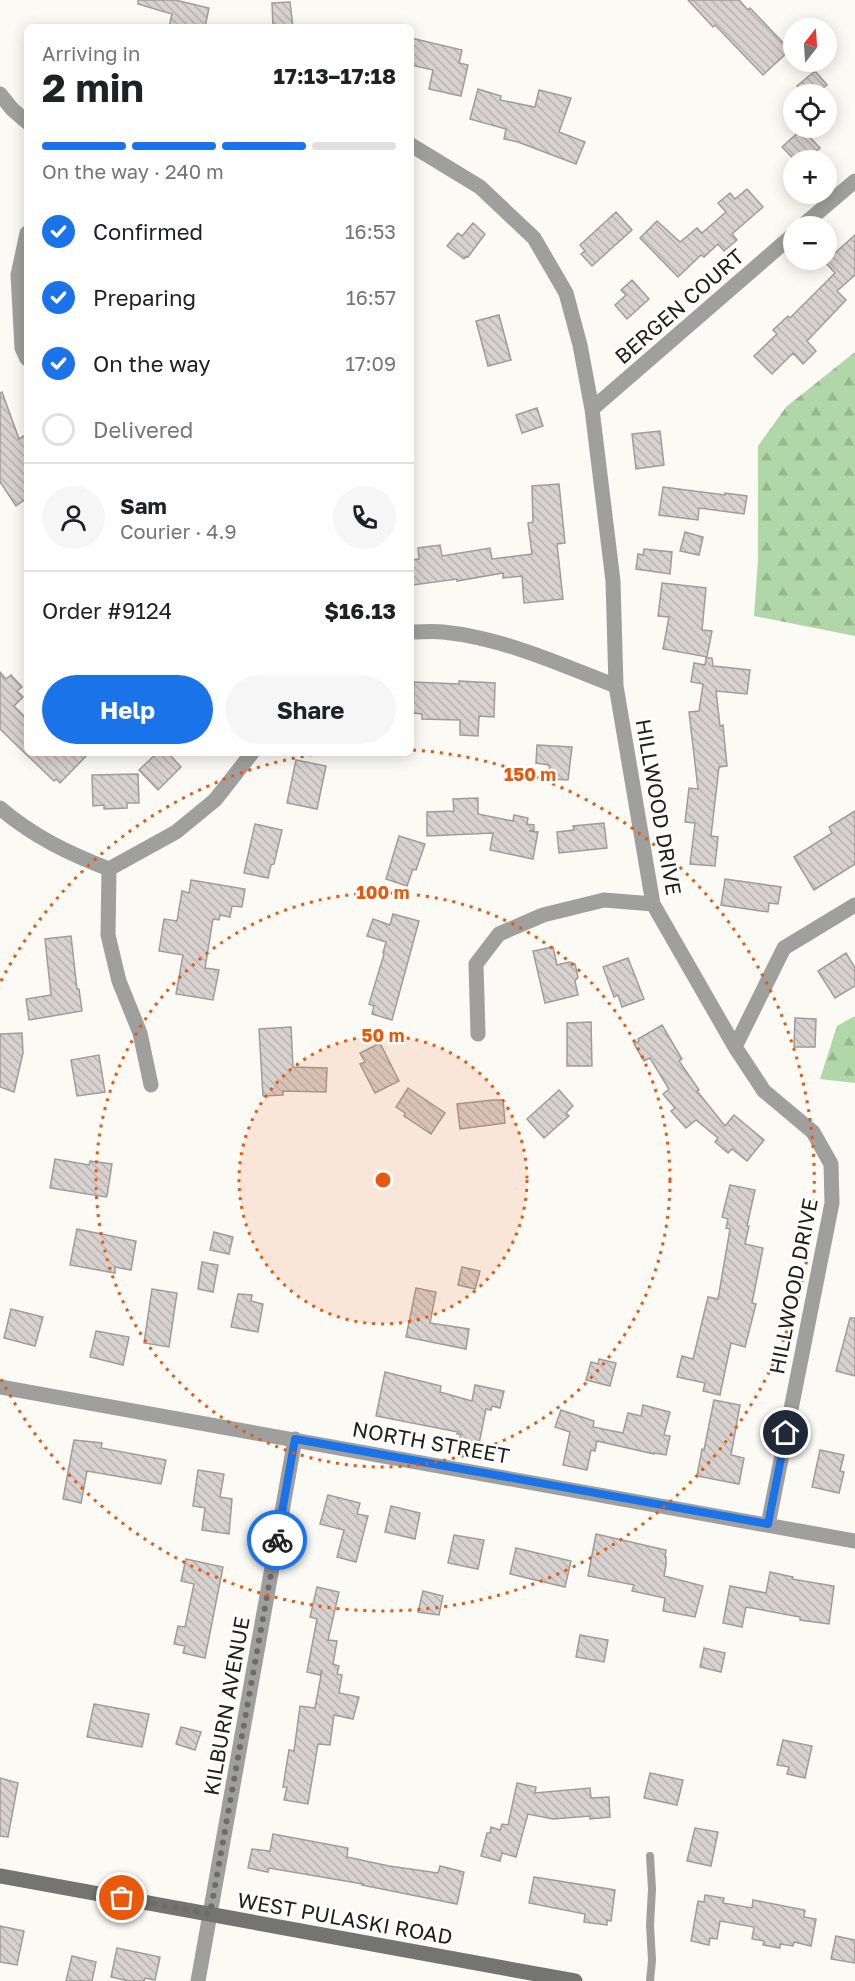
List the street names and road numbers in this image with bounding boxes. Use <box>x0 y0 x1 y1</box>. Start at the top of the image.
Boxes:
street label: BERGEN COURT <box>609 243 749 369</box>
street label: HILLWOOD DRIVE <box>631 717 687 897</box>
street label: HILLWOOD DRIVE <box>763 1196 823 1376</box>
street label: NORTH STREET <box>350 1415 512 1469</box>
street label: KILBURN AVENUE <box>197 1615 255 1797</box>
street label: WEST PULASKI ROAD <box>235 1886 455 1950</box>

